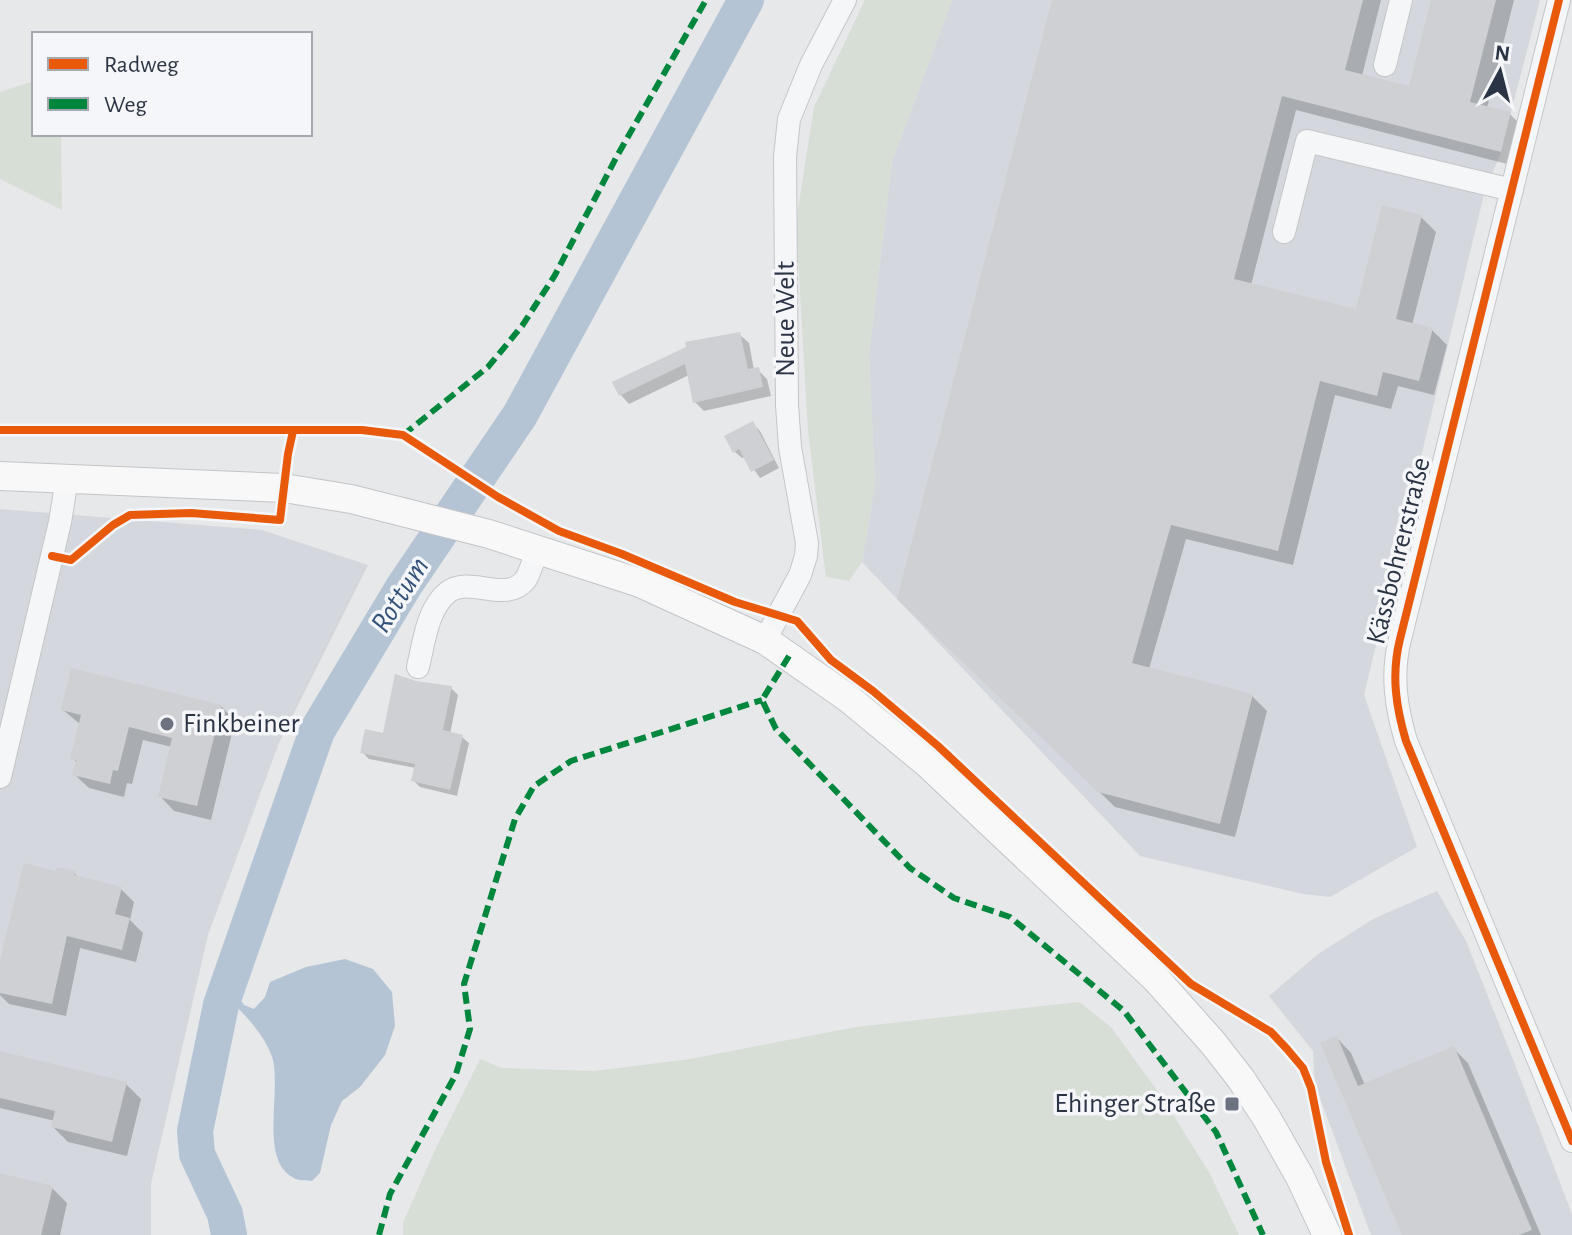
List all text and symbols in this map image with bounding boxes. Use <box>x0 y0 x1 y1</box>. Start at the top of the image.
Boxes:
legend <box>32 32 312 136</box>
north arrow <box>1460 32 1540 112</box>
text: N <box>1493 41 1511 65</box>
text: Radweg <box>104 53 179 77</box>
text: Weg <box>104 93 147 117</box>
street label: Neue Welt <box>772 261 800 377</box>
street label: Kässbohrerstraße <box>1362 455 1436 647</box>
water label: Rottum <box>365 552 435 638</box>
place label: Finkbeiner <box>183 710 300 738</box>
marker: Finkbeiner <box>158 715 176 733</box>
place label: Ehinger Straße <box>1054 1090 1216 1118</box>
marker: Ehinger Straße <box>1223 1095 1241 1113</box>

